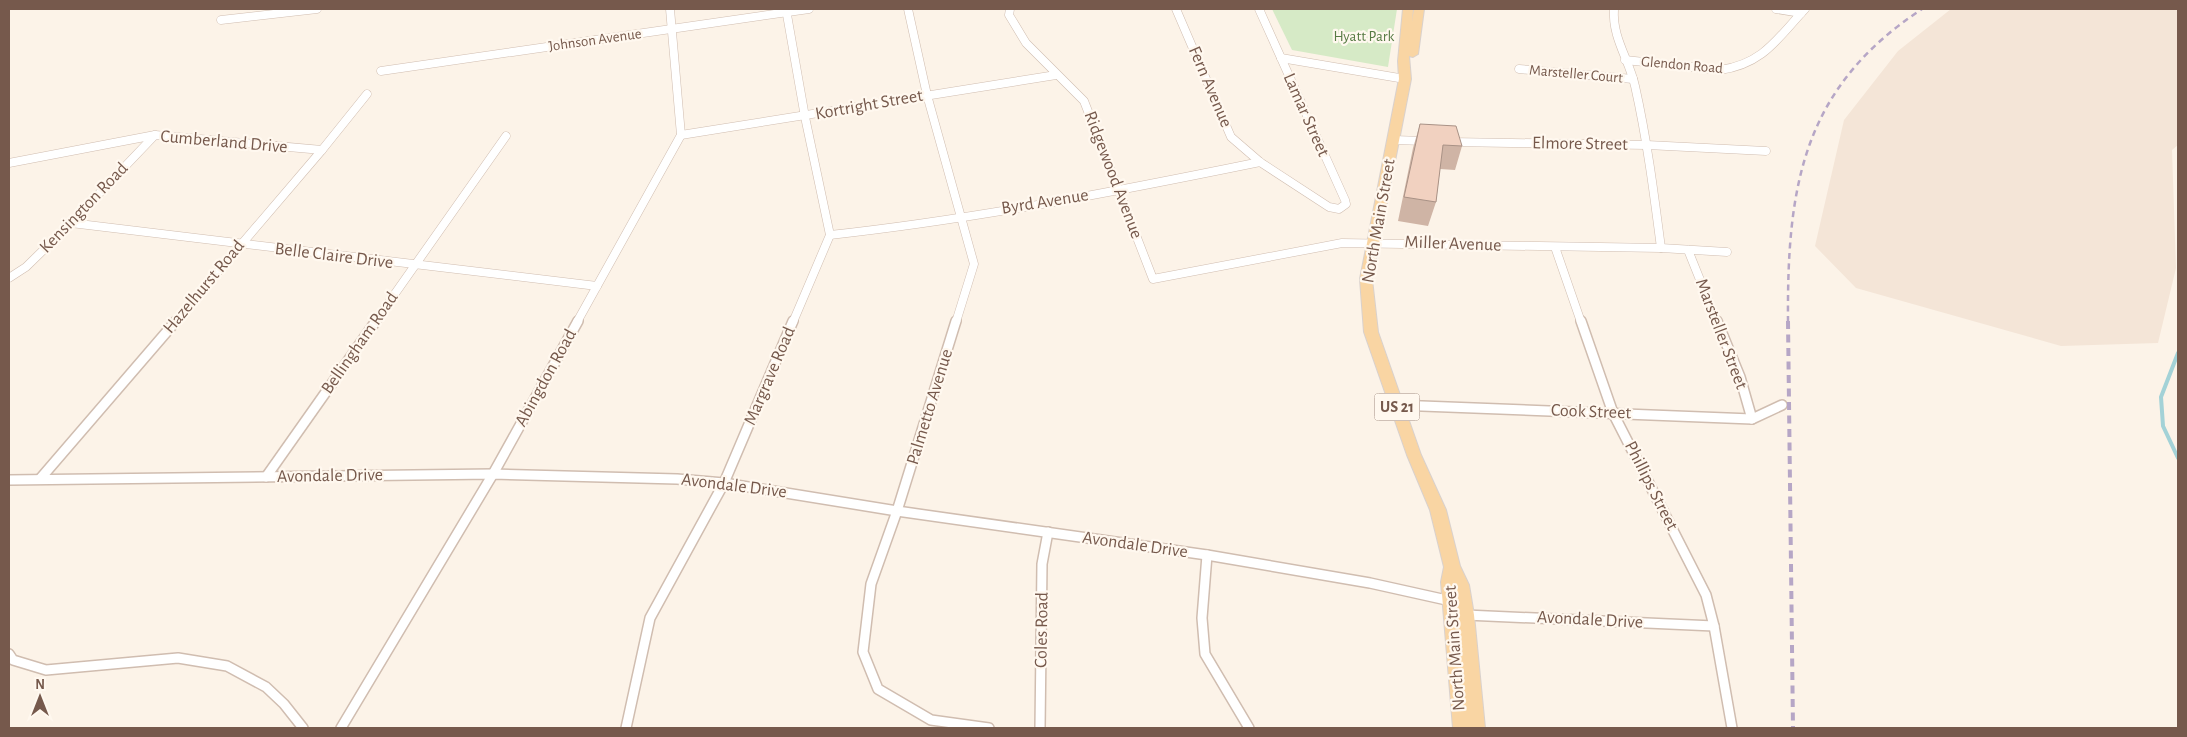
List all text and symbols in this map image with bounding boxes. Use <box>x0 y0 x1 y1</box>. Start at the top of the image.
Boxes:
street label: Johnson Avenue <box>548 26 643 54</box>
park label: Hyatt Park <box>1334 29 1395 44</box>
street label: Fern Avenue <box>1185 44 1235 130</box>
street label: Glendon Road <box>1640 54 1724 76</box>
street label: Marsteller Court <box>1529 62 1624 86</box>
street label: Lamar Street <box>1280 71 1332 160</box>
street label: Kortright Street <box>814 87 924 123</box>
street label: Ridgewood Avenue <box>1080 109 1146 241</box>
street label: Cumberland Drive <box>160 127 288 157</box>
street label: Elmore Street <box>1532 134 1628 154</box>
street label: North Main Street <box>1359 157 1399 285</box>
street label: Kensington Road <box>36 159 132 257</box>
street label: Byrd Avenue <box>1000 186 1090 218</box>
street label: Miller Avenue <box>1404 233 1502 255</box>
street label: Hazelhurst Road <box>160 237 248 337</box>
street label: Belle Claire Drive <box>274 240 394 272</box>
street label: Marsteller Street <box>1692 276 1750 392</box>
street label: Bellingham Road <box>318 289 402 397</box>
street label: Margrave Road <box>741 324 799 428</box>
street label: Abingdon Road <box>512 326 580 430</box>
street label: Palmetto Avenue <box>904 347 956 467</box>
road number: US 21 <box>1374 394 1420 421</box>
street label: Cook Street <box>1551 402 1632 422</box>
street label: Phillips Street <box>1621 438 1681 534</box>
street label: Avondale Drive <box>277 466 383 486</box>
street label: Avondale Drive <box>680 471 788 501</box>
street label: Avondale Drive <box>1081 529 1189 561</box>
street label: North Main Street <box>1442 584 1468 711</box>
street label: Coles Road <box>1032 592 1052 668</box>
street label: Avondale Drive <box>1537 608 1643 632</box>
north arrow <box>15 672 65 722</box>
text: N <box>35 678 45 692</box>

